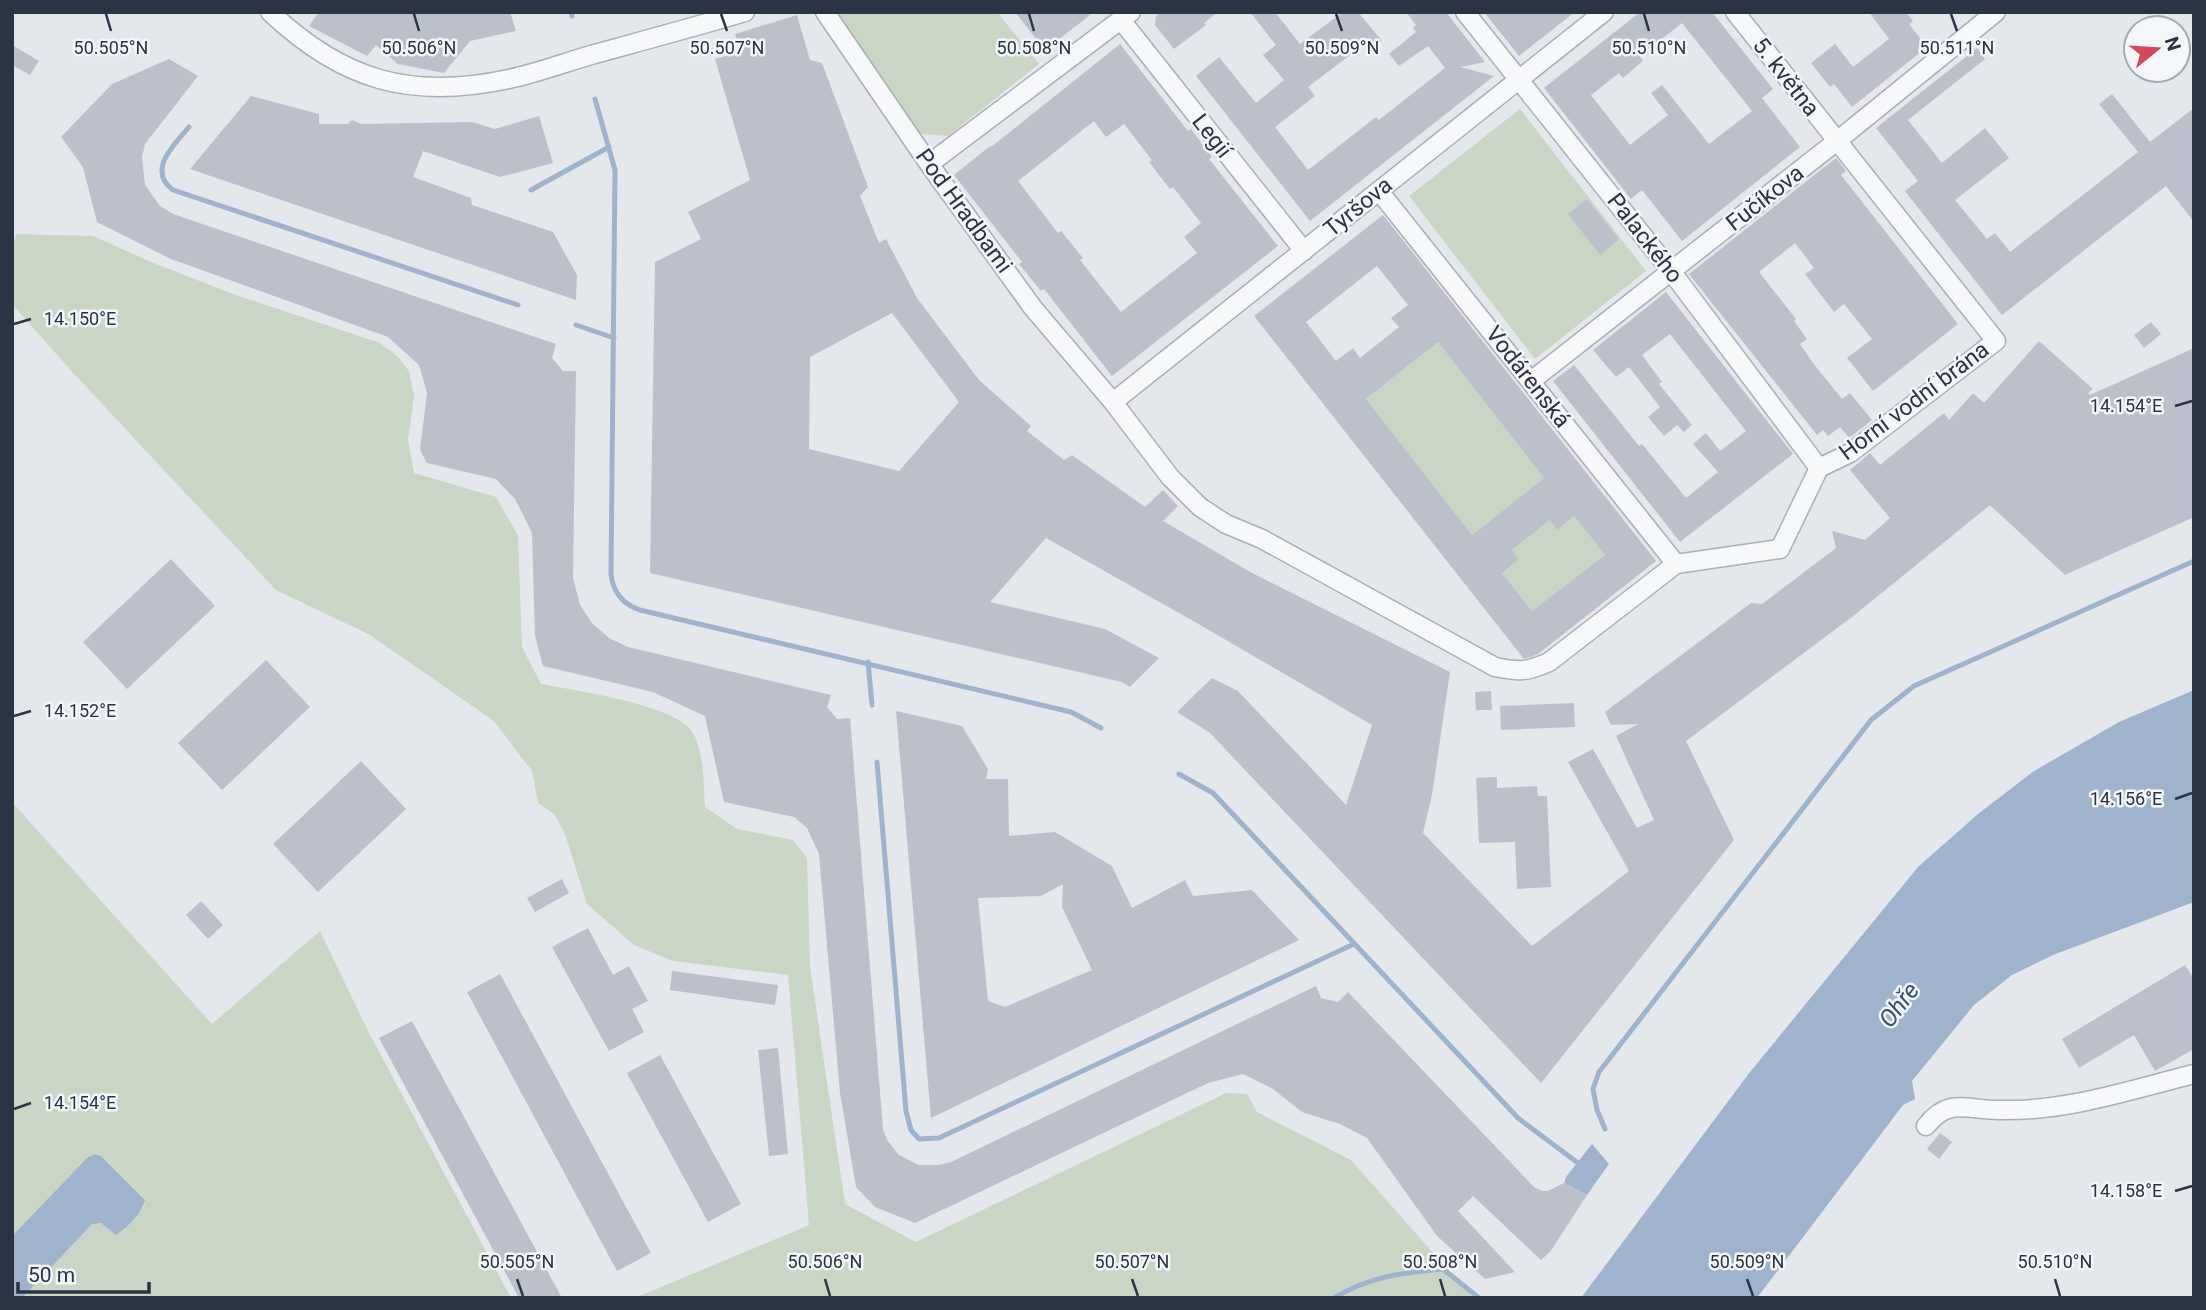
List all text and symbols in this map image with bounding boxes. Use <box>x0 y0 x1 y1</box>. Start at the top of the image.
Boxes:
north arrow <box>2122 14 2192 84</box>
street label: 5. května <box>1747 32 1825 122</box>
text: N <box>2160 34 2186 54</box>
text: 50.505°N <box>74 37 148 58</box>
text: 50.506°N <box>382 37 456 58</box>
text: 50.507°N <box>690 37 764 58</box>
text: 50.508°N <box>997 37 1071 58</box>
text: 50.509°N <box>1305 37 1379 58</box>
text: 50.510°N <box>1612 37 1686 58</box>
text: 50.511°N <box>1920 37 1994 58</box>
street label: Legií <box>1186 108 1238 165</box>
street label: Pod Hradbami <box>910 144 1018 278</box>
street label: Fučíkova <box>1721 159 1809 237</box>
street label: Tyršova <box>1318 171 1398 243</box>
street label: Palackého <box>1602 188 1688 288</box>
text: 14.150°E <box>44 308 116 329</box>
street label: Vodárenská <box>1480 321 1576 433</box>
street label: Horní vodní brána <box>1834 336 1994 466</box>
text: 14.154°E <box>2090 395 2162 416</box>
text: 14.152°E <box>44 700 116 721</box>
text: 14.156°E <box>2090 788 2162 809</box>
water label: Ohře <box>1873 977 1925 1033</box>
text: 14.154°E <box>44 1092 116 1113</box>
text: 14.158°E <box>2090 1180 2162 1201</box>
scale bar <box>18 1250 149 1294</box>
text: 50.505°N <box>480 1251 554 1272</box>
text: 50.506°N <box>788 1251 862 1272</box>
text: 50.507°N <box>1095 1251 1169 1272</box>
text: 50.508°N <box>1403 1251 1477 1272</box>
text: 50.509°N <box>1710 1251 1784 1272</box>
text: 50.510°N <box>2018 1251 2092 1272</box>
text: 50 m <box>28 1263 75 1287</box>

